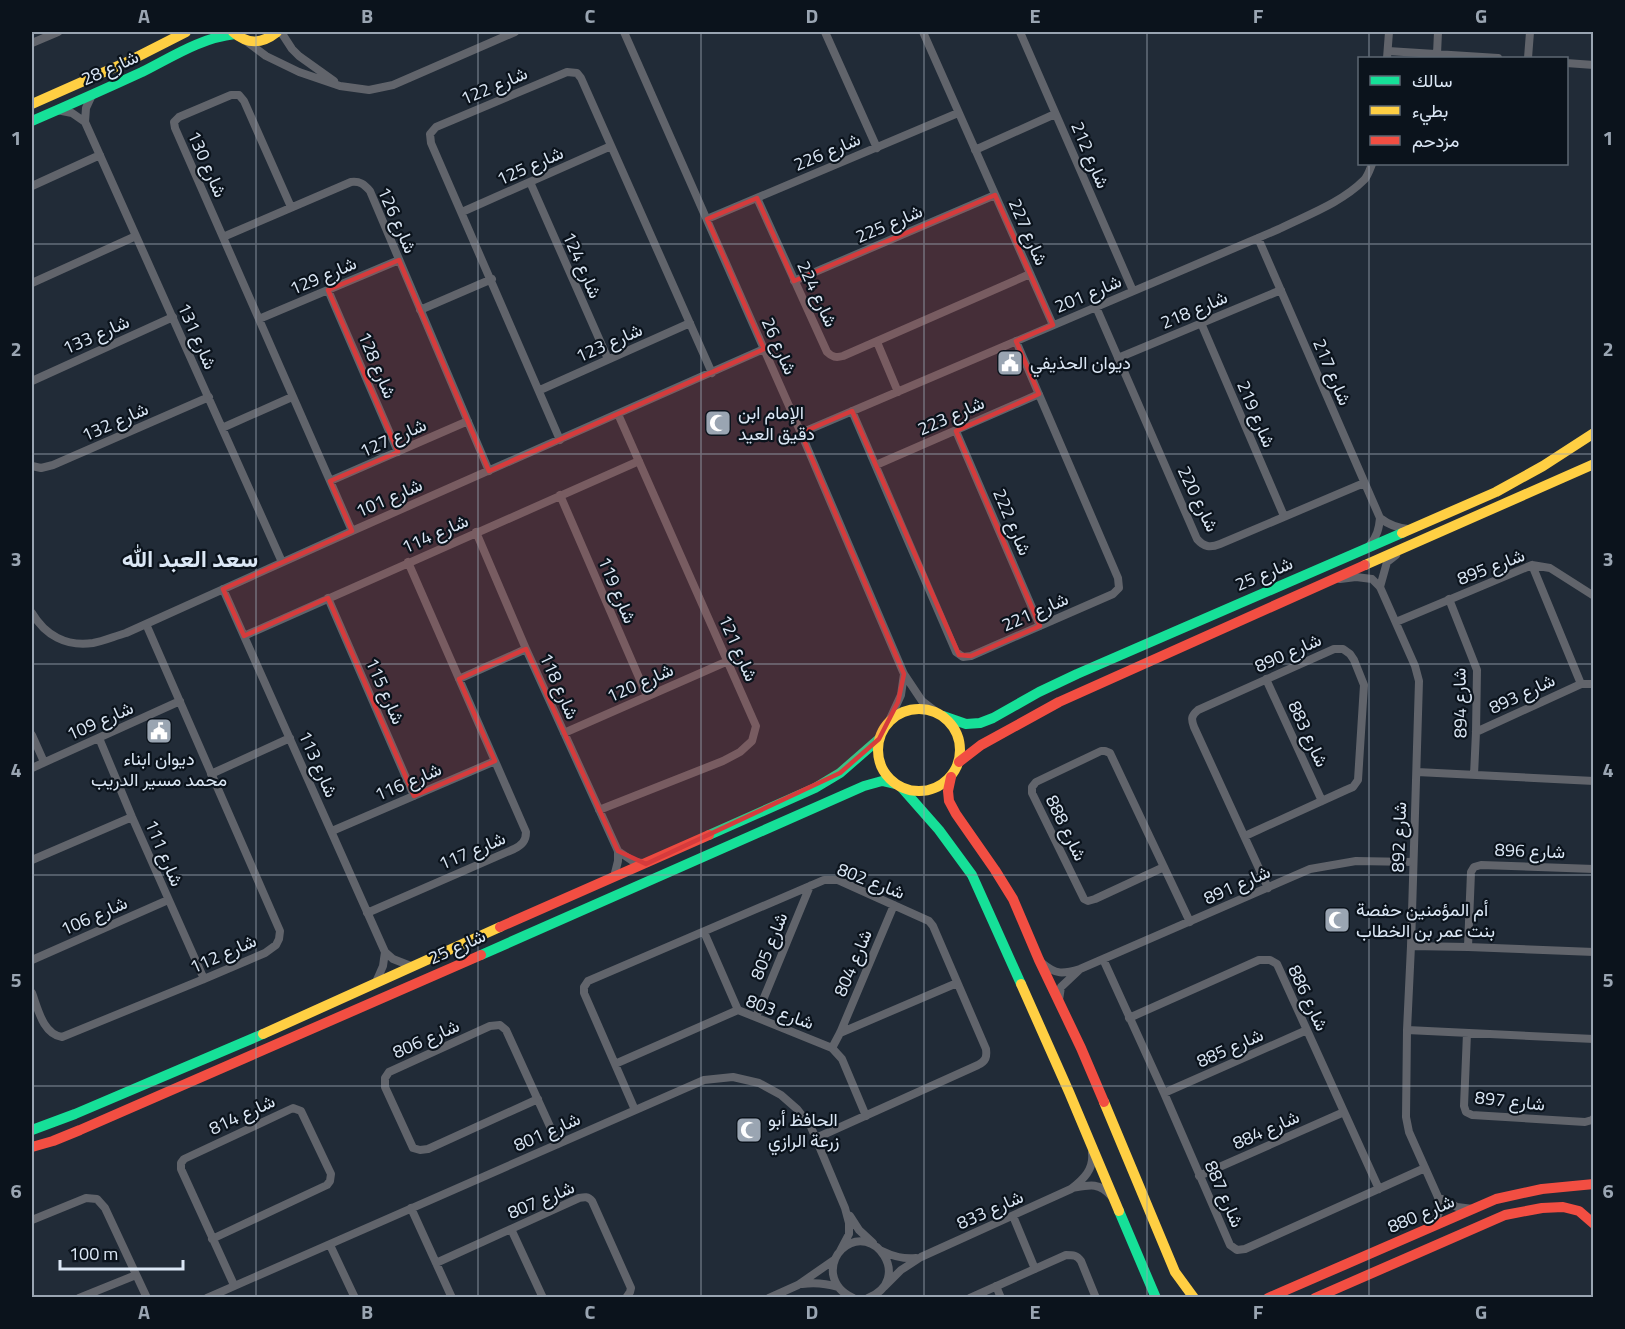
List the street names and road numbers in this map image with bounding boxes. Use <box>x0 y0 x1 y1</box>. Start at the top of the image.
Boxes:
street label: شارع 28 <box>77 43 143 92</box>
street label: شارع 122 <box>456 59 531 112</box>
street label: شارع 212 <box>1064 117 1117 192</box>
street label: شارع 226 <box>789 125 864 178</box>
street label: شارع 130 <box>181 126 234 201</box>
street label: شارع 125 <box>492 139 567 192</box>
street label: شارع 126 <box>371 182 424 257</box>
street label: شارع 227 <box>1002 194 1055 269</box>
street label: شارع 225 <box>851 197 926 250</box>
street label: شارع 124 <box>556 227 609 302</box>
street label: شارع 129 <box>285 249 360 302</box>
street label: شارع 224 <box>790 256 845 331</box>
street label: شارع 201 <box>1050 267 1125 320</box>
street label: شارع 218 <box>1156 283 1231 336</box>
street label: شارع 131 <box>171 298 224 373</box>
street label: شارع 133 <box>58 308 133 361</box>
street label: شارع 26 <box>755 313 804 379</box>
street label: شارع 123 <box>571 316 646 369</box>
street label: شارع 128 <box>351 327 404 402</box>
street label: شارع 217 <box>1306 334 1359 409</box>
street label: شارع 219 <box>1230 376 1283 451</box>
street label: شارع 223 <box>913 389 988 442</box>
street label: شارع 132 <box>77 395 152 448</box>
street label: شارع 127 <box>355 411 430 464</box>
street label: شارع 220 <box>1171 461 1226 536</box>
street label: شارع 101 <box>351 471 426 524</box>
street label: شارع 222 <box>986 484 1039 559</box>
street label: شارع 114 <box>397 507 472 560</box>
street label: شارع 895 <box>1453 541 1529 592</box>
street label: شارع 25 <box>1231 549 1297 598</box>
street label: شارع 119 <box>591 552 644 627</box>
street label: شارع 221 <box>997 585 1072 638</box>
street label: شارع 121 <box>712 610 765 685</box>
street label: شارع 890 <box>1250 626 1325 679</box>
street label: شارع 118 <box>533 648 586 723</box>
street label: شارع 115 <box>359 653 412 728</box>
street label: شارع 120 <box>602 656 677 709</box>
street label: شارع 893 <box>1484 666 1559 721</box>
street label: شارع 894 <box>1445 668 1474 738</box>
street label: شارع 109 <box>62 694 137 747</box>
street label: شارع 883 <box>1281 696 1336 771</box>
street label: شارع 113 <box>292 726 345 801</box>
street label: شارع 116 <box>370 755 445 808</box>
street label: شارع 888 <box>1039 790 1094 865</box>
street label: شارع 892 <box>1384 801 1413 873</box>
street label: شارع 111 <box>138 815 191 890</box>
street label: شارع 117 <box>434 824 509 877</box>
street label: شارع 896 <box>1494 836 1566 865</box>
street label: شارع 802 <box>833 855 909 906</box>
street label: شارع 891 <box>1199 858 1274 911</box>
street label: شارع 106 <box>56 889 131 942</box>
street label: شارع 805 <box>743 908 794 984</box>
street label: شارع 25 <box>424 922 490 971</box>
street label: شارع 804 <box>826 925 879 1000</box>
street label: شارع 112 <box>185 927 260 980</box>
street label: شارع 886 <box>1281 960 1336 1035</box>
street label: شارع 803 <box>742 987 818 1036</box>
street label: شارع 806 <box>388 1012 463 1065</box>
street label: شارع 885 <box>1192 1021 1267 1074</box>
street label: شارع 897 <box>1474 1083 1546 1118</box>
street label: شارع 814 <box>204 1087 279 1142</box>
street label: شارع 884 <box>1228 1103 1303 1156</box>
street label: شارع 801 <box>509 1105 584 1158</box>
street label: شارع 887 <box>1198 1156 1251 1231</box>
street label: شارع 807 <box>503 1173 578 1226</box>
street label: شارع 833 <box>952 1183 1027 1236</box>
street label: شارع 880 <box>1383 1187 1458 1240</box>

